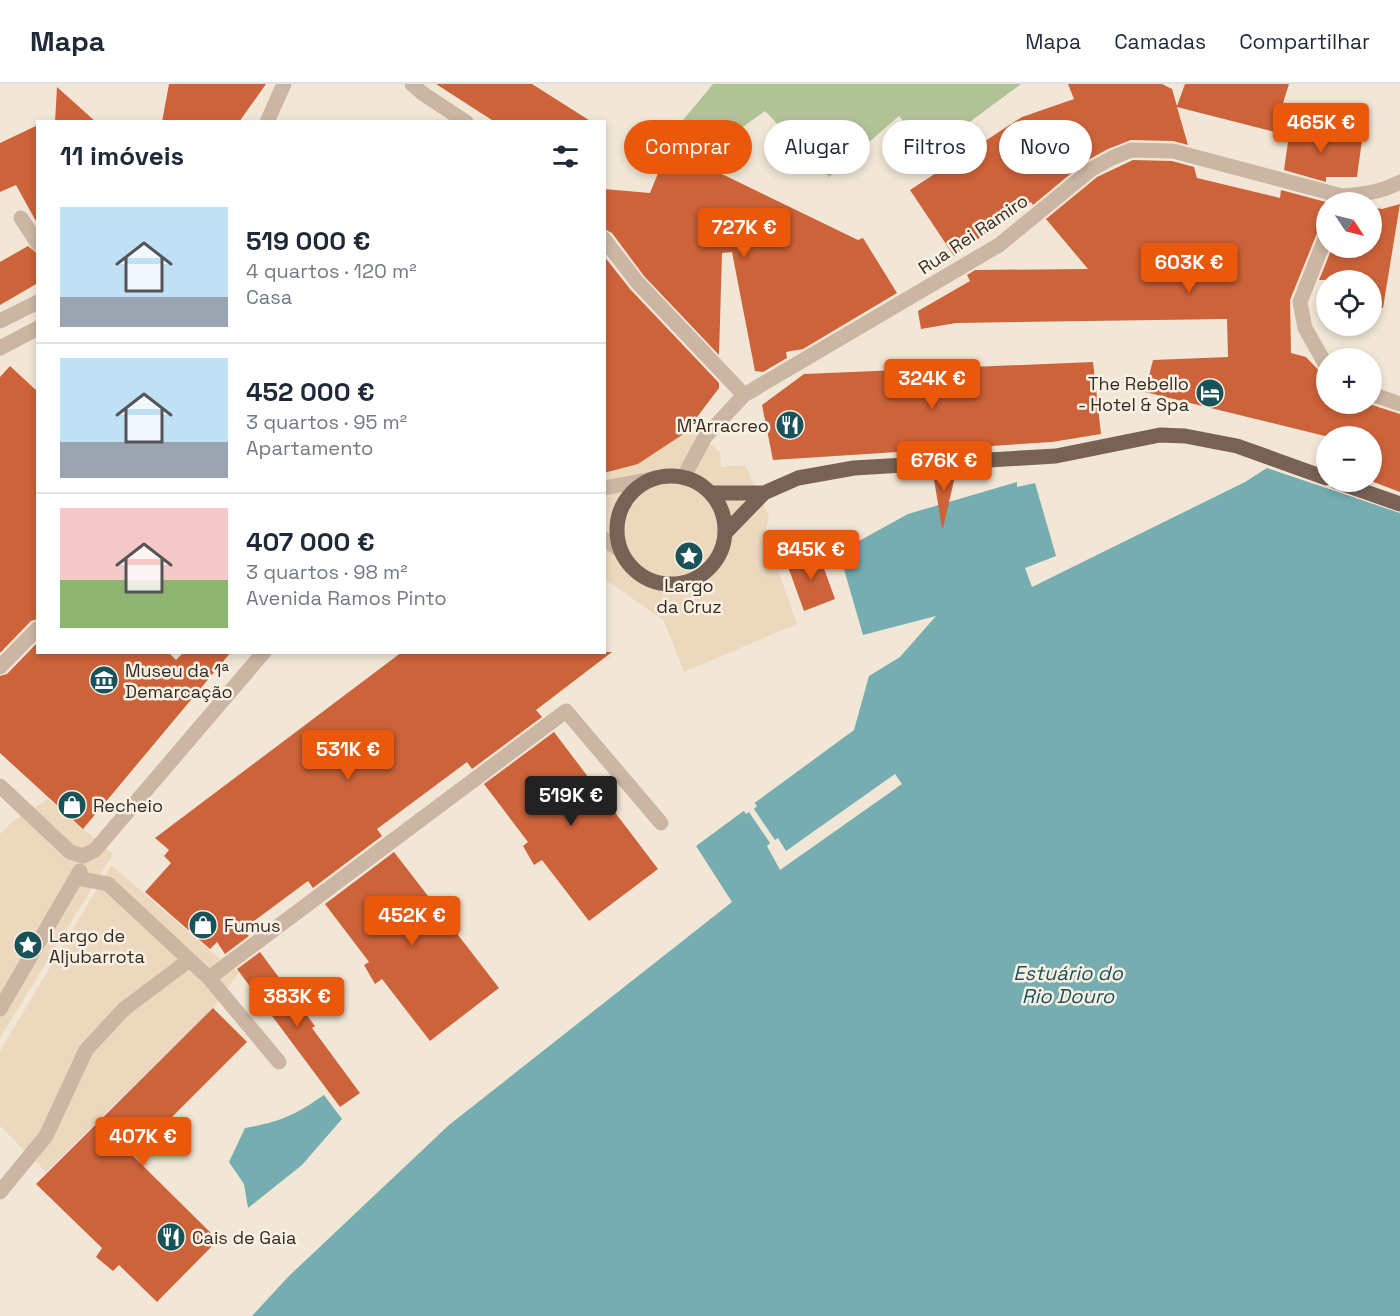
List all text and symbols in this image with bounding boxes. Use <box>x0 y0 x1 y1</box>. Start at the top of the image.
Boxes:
text: Mapa <box>30 23 105 59</box>
text: Mapa <box>1025 28 1081 55</box>
text: Camadas <box>1114 28 1206 55</box>
text: Compartilhar <box>1239 28 1370 55</box>
pin: 465K € <box>1272 103 1370 154</box>
text: 465K € <box>1287 109 1355 135</box>
chip: Comprar <box>624 120 752 174</box>
chip: Alugar <box>764 120 870 174</box>
chip: Filtros <box>882 120 987 174</box>
chip: Novo <box>999 120 1092 174</box>
text: 11 imóveis <box>60 139 184 173</box>
icon: filters <box>549 140 582 173</box>
street label: Rua Rei Ramiro <box>914 189 1032 279</box>
north arrow <box>1316 192 1382 258</box>
map controls <box>1316 192 1382 492</box>
pin: 727K € <box>695 208 793 259</box>
text: 727K € <box>712 214 776 240</box>
text: 519 000 € <box>246 224 370 258</box>
icon: home <box>108 231 180 303</box>
pin: 603K € <box>1140 243 1238 294</box>
text: 603K € <box>1155 249 1223 275</box>
text: 4 quartos · 120 m² <box>246 258 416 284</box>
button: locate <box>1316 270 1382 336</box>
text: Casa <box>246 284 292 310</box>
button: + <box>1316 348 1382 414</box>
pin: 324K € <box>883 359 981 410</box>
text: 324K € <box>898 365 966 391</box>
place label: The Rebello - Hotel & Spa <box>1078 372 1189 416</box>
text: 452 000 € <box>246 375 375 409</box>
hotel icon: The Rebello - Hotel & Spa <box>1194 377 1226 409</box>
icon: home <box>108 382 180 454</box>
text: 3 quartos · 95 m² <box>246 409 407 435</box>
restaurant icon: M'Arracreo <box>774 409 806 441</box>
place label: M'Arracreo <box>677 414 769 437</box>
button: − <box>1316 426 1382 492</box>
text: Apartamento <box>246 435 373 461</box>
pin: 676K € <box>895 441 993 492</box>
text: 676K € <box>911 447 977 473</box>
text: 407 000 € <box>246 525 375 559</box>
pin: 845K € <box>762 530 860 581</box>
icon: home <box>108 532 180 604</box>
text: 845K € <box>777 536 845 562</box>
place icon: Largo da Cruz <box>673 540 705 572</box>
text: 3 quartos · 98 m² <box>246 559 408 585</box>
place label: Largo da Cruz <box>656 574 722 618</box>
text: Avenida Ramos Pinto <box>246 585 447 611</box>
place label: Museu da 1ª Demarcação <box>125 659 233 703</box>
museum icon: Museu da 1ª Demarcação <box>88 664 120 696</box>
pin: 531K € <box>299 730 397 781</box>
text: 531K € <box>316 736 380 762</box>
pin: 519K € <box>522 776 620 827</box>
text: 519K € <box>539 782 603 808</box>
shop icon: Recheio <box>56 789 88 821</box>
place label: Recheio <box>93 794 163 817</box>
pin: 452K € <box>363 896 461 947</box>
text: 452K € <box>378 902 446 928</box>
shop icon: Fumus <box>187 909 219 941</box>
place label: Fumus <box>224 914 281 937</box>
place label: Largo de Aljubarrota <box>49 924 145 968</box>
place icon: Largo de Aljubarrota <box>12 929 44 961</box>
water label: Estuário do Rio Douro <box>1013 960 1123 1009</box>
pin: 383K € <box>248 977 346 1028</box>
text: 383K € <box>263 983 331 1009</box>
pin: 407K € <box>94 1117 192 1168</box>
text: 407K € <box>109 1123 177 1149</box>
restaurant icon: Cais de Gaia <box>155 1221 187 1253</box>
place label: Cais de Gaia <box>192 1226 296 1249</box>

